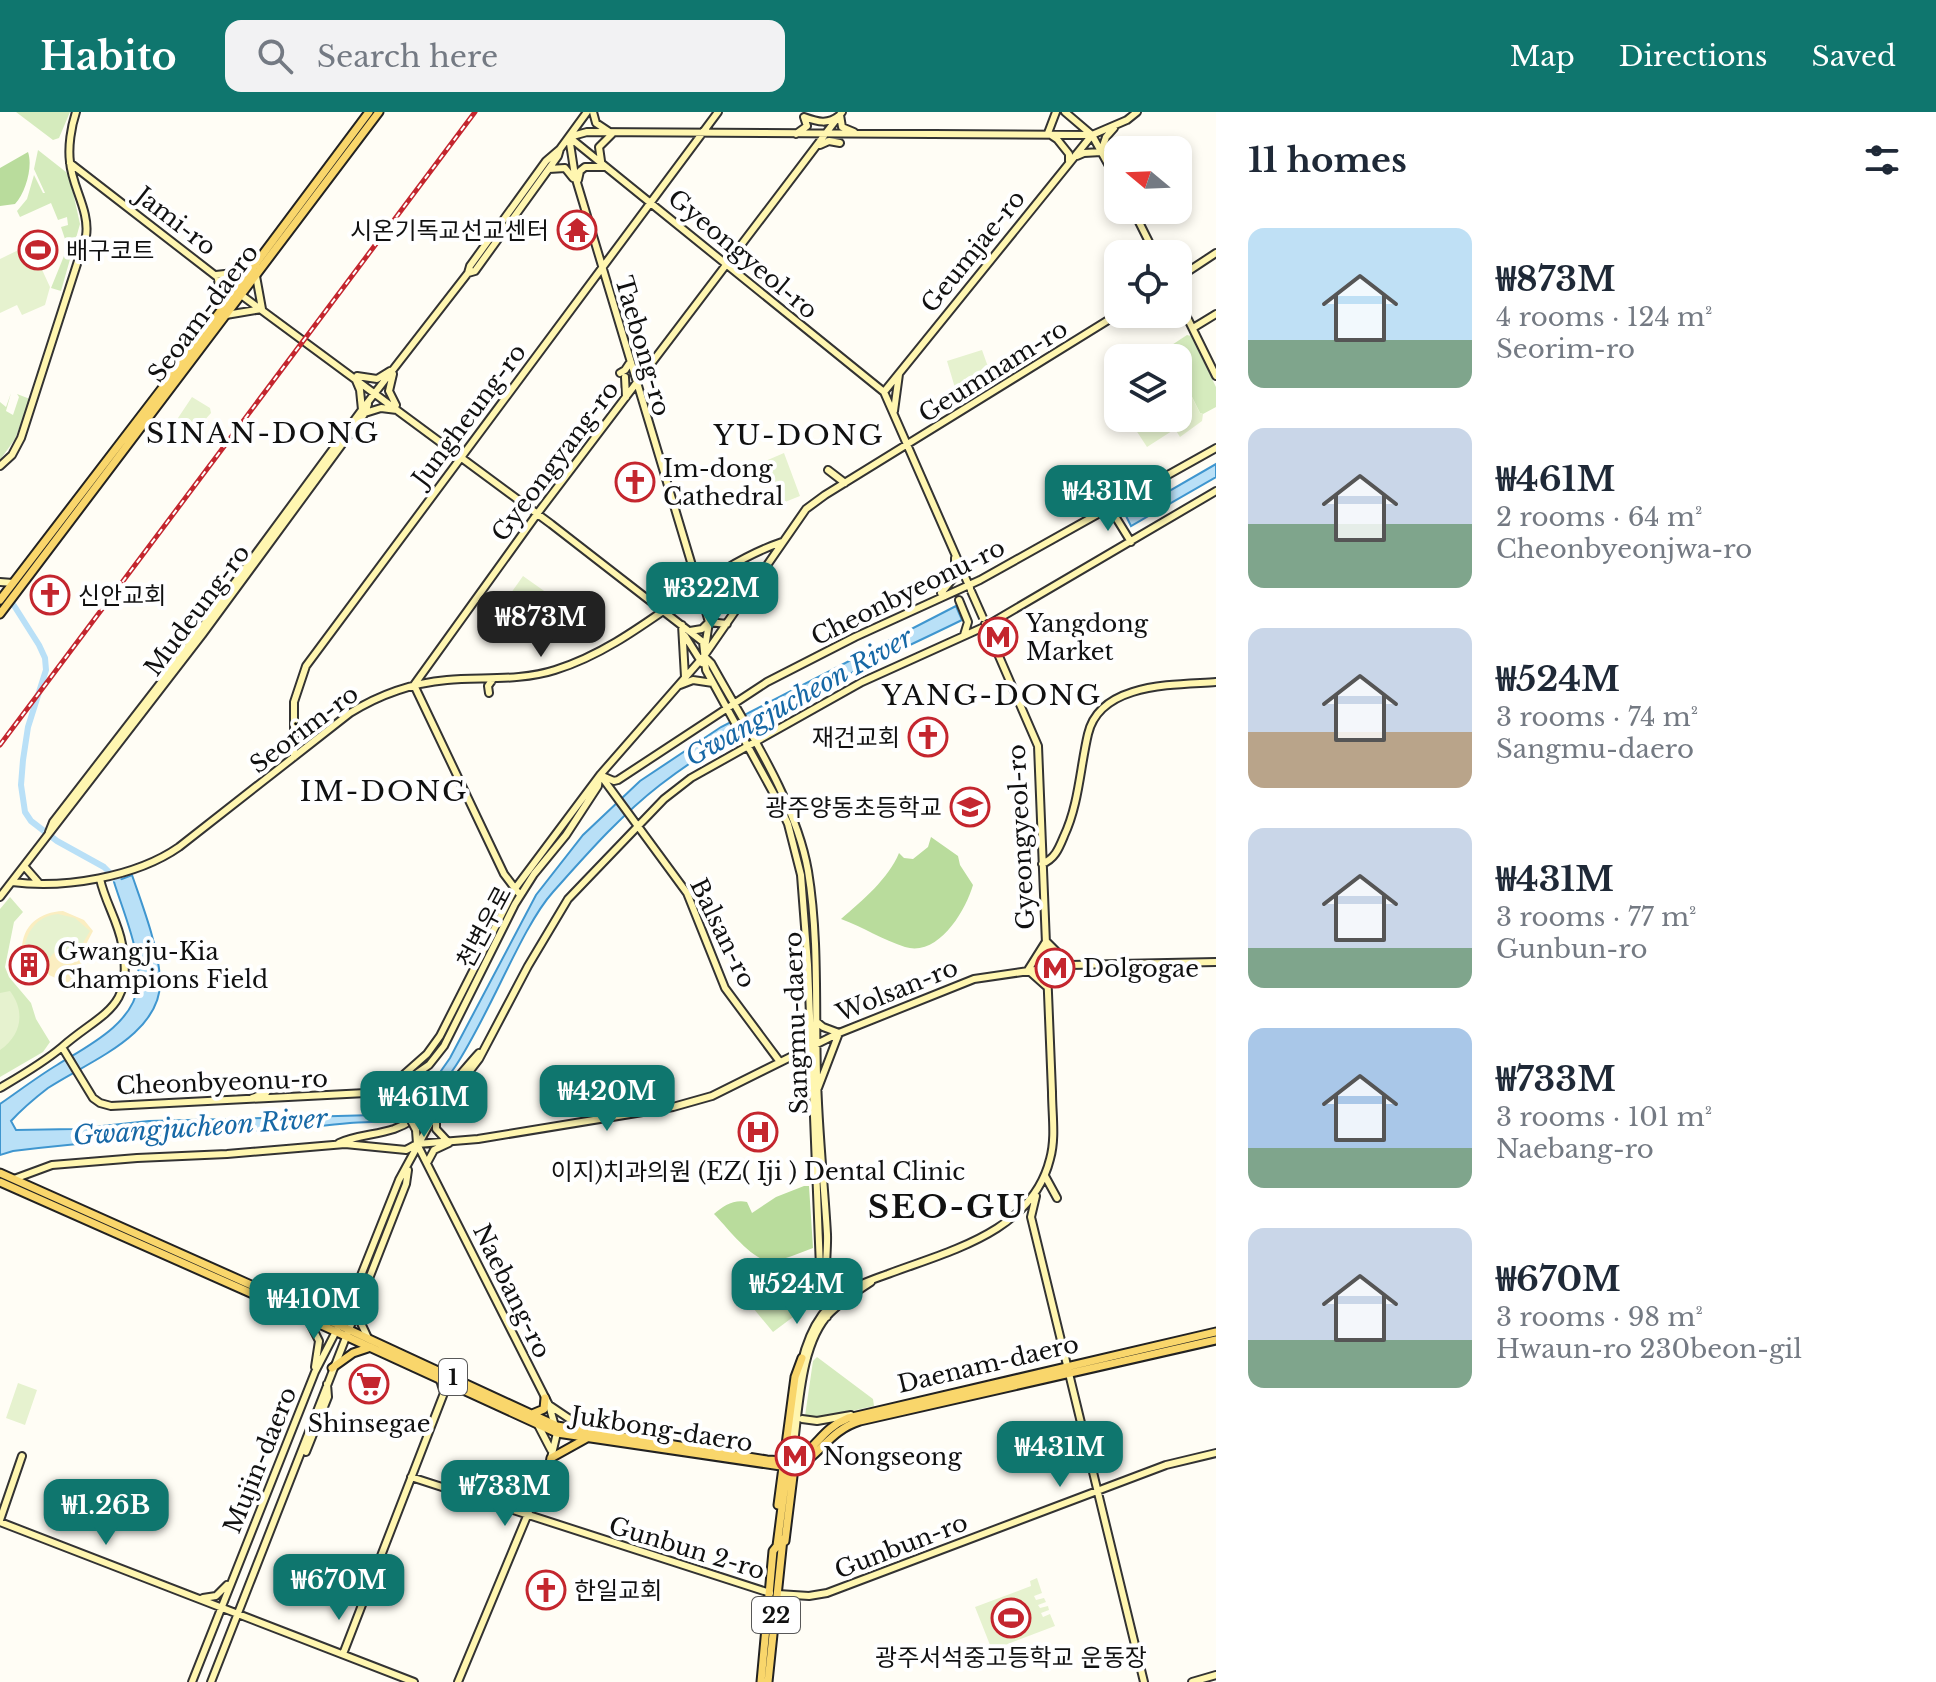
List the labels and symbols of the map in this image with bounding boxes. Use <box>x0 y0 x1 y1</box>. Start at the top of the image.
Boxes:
north arrow <box>1104 136 1192 224</box>
street label: Jami-ro <box>128 179 222 261</box>
street label: Gyeongyeol-ro <box>662 183 824 325</box>
street label: Geumjae-ro <box>915 184 1031 318</box>
temple icon: 시온기독교선교센터 <box>556 209 598 251</box>
place label: 시온기독교선교센터 <box>350 216 549 245</box>
sports icon: 배구코트 <box>17 229 59 271</box>
place label: 배구코트 <box>66 236 154 265</box>
street label: Seoam-daero <box>142 238 264 388</box>
street label: Taebong-ro <box>609 273 677 419</box>
street label: Geumnam-ro <box>913 314 1073 428</box>
street label: Jungheung-ro <box>404 338 532 494</box>
street label: Gyeongyang-ro <box>485 375 625 547</box>
district label: SINAN-DONG <box>146 416 380 451</box>
district label: YU-DONG <box>712 418 885 453</box>
place label: Im-dong Cathedral <box>663 454 784 511</box>
church icon: Im-dong Cathedral <box>614 461 656 503</box>
pin: ₩431M <box>1052 465 1164 533</box>
street label: Cheonbyeonu-ro <box>806 533 1010 651</box>
street label: Mudeung-ro <box>138 539 256 681</box>
pin: ₩322M <box>656 562 768 630</box>
church icon: 신안교회 <box>29 574 71 616</box>
place label: 신안교회 <box>78 581 166 610</box>
pin: ₩873M <box>485 591 597 659</box>
place label: Yangdong Market <box>1025 609 1149 666</box>
metro station icon: Yangdong Market <box>977 616 1019 658</box>
water label: Gwangjucheon River <box>680 621 919 773</box>
district label: YANG-DONG <box>881 678 1102 713</box>
street label: Seorim-ro <box>244 679 364 779</box>
church icon: 재건교회 <box>907 716 949 758</box>
place label: 재건교회 <box>812 723 900 752</box>
street label: Gyeongyeol-ro <box>1002 743 1040 931</box>
district label: IM-DONG <box>300 774 468 809</box>
school or university icon: 광주양동초등학교 <box>949 786 991 828</box>
place label: 광주양동초등학교 <box>765 793 942 822</box>
street label: Balsan-ro <box>684 874 762 992</box>
street label: 천변우로 <box>450 881 518 973</box>
street label: Sangmu-daero <box>778 931 814 1115</box>
place label: Gwangju-Kia Champions Field <box>57 937 268 994</box>
building icon: Gwangju-Kia Champions Field <box>8 944 50 986</box>
metro station icon: Dolgogae <box>1034 947 1076 989</box>
street label: Wolsan-ro <box>831 952 962 1028</box>
place label: Dolgogae <box>1083 954 1199 983</box>
street label: Cheonbyeonu-ro <box>116 1064 328 1100</box>
pin: ₩420M <box>551 1065 663 1133</box>
pin: ₩461M <box>368 1071 480 1139</box>
water label: Gwangjucheon River <box>72 1102 329 1152</box>
hospital icon: 이지)치과의원 (EZ( Iji ) Dental Clinic <box>737 1111 779 1153</box>
place label: 이지)치과의원 (EZ( Iji ) Dental Clinic <box>551 1157 965 1186</box>
district label: SEO-GU <box>868 1187 1026 1227</box>
street label: Naebang-ro <box>467 1219 557 1363</box>
pin: ₩524M <box>741 1258 853 1326</box>
pin: ₩410M <box>258 1273 370 1341</box>
street label: Daenam-daero <box>895 1329 1081 1399</box>
road number: 1 <box>439 1359 467 1395</box>
supermarket icon: Shinsegae <box>348 1363 390 1405</box>
street label: Mujin-daero <box>218 1383 302 1537</box>
street label: Jukbong-daero <box>566 1400 755 1458</box>
place label: Shinsegae <box>308 1409 430 1438</box>
pin: ₩431M <box>1004 1421 1116 1489</box>
metro station icon: Nongseong <box>774 1435 816 1477</box>
place label: Nongseong <box>823 1442 962 1471</box>
pin: ₩733M <box>449 1460 561 1528</box>
pin: ₩1.26B <box>41 1479 171 1547</box>
street label: Gunbun-ro <box>831 1507 971 1585</box>
street label: Gunbun 2-ro <box>606 1511 768 1585</box>
pin: ₩670M <box>283 1554 395 1622</box>
church icon: 한일교회 <box>525 1569 567 1611</box>
place label: 한일교회 <box>574 1576 662 1605</box>
road number: 22 <box>752 1597 800 1633</box>
sports icon: 광주서석중고등학교 운동장 <box>990 1597 1032 1639</box>
place label: 광주서석중고등학교 운동장 <box>875 1643 1147 1672</box>

